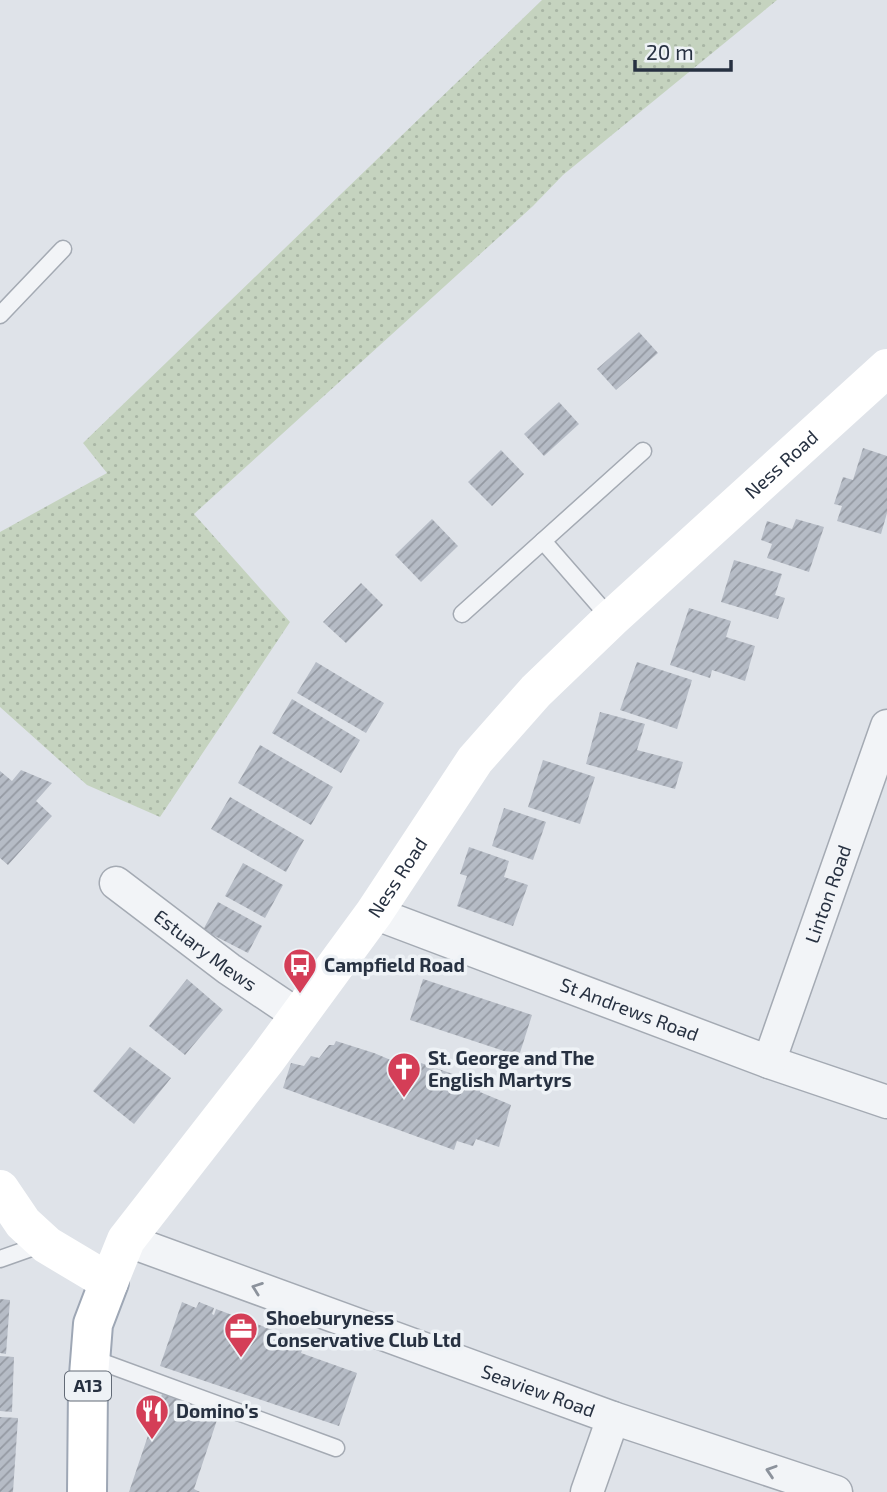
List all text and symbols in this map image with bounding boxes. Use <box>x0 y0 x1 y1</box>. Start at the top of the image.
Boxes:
scale bar <box>635 28 731 72</box>
text: 20 m <box>646 39 694 64</box>
street label: Ness Road <box>739 425 822 503</box>
street label: Ness Road <box>362 833 432 922</box>
street label: Linton Road <box>800 842 855 946</box>
street label: Estuary Mews <box>150 904 262 996</box>
bus stop icon: Campfield Road <box>281 946 319 995</box>
place label: Campfield Road <box>324 953 465 976</box>
street label: St Andrews Road <box>557 972 702 1045</box>
place label: St. George and The English Martyrs <box>428 1046 595 1092</box>
church icon: St. George and The English Martyrs <box>385 1050 423 1099</box>
one-way arrow <box>251 1282 263 1296</box>
place label: Shoeburyness Conservative Club Ltd <box>266 1306 461 1351</box>
office icon: Shoeburyness Conservative Club Ltd <box>222 1310 260 1359</box>
street label: Seaview Road <box>478 1359 599 1422</box>
road number: A13 <box>65 1372 111 1400</box>
restaurant icon: Domino's <box>133 1392 171 1441</box>
place label: Domino's <box>176 1399 259 1422</box>
one-way arrow <box>766 1464 778 1479</box>

